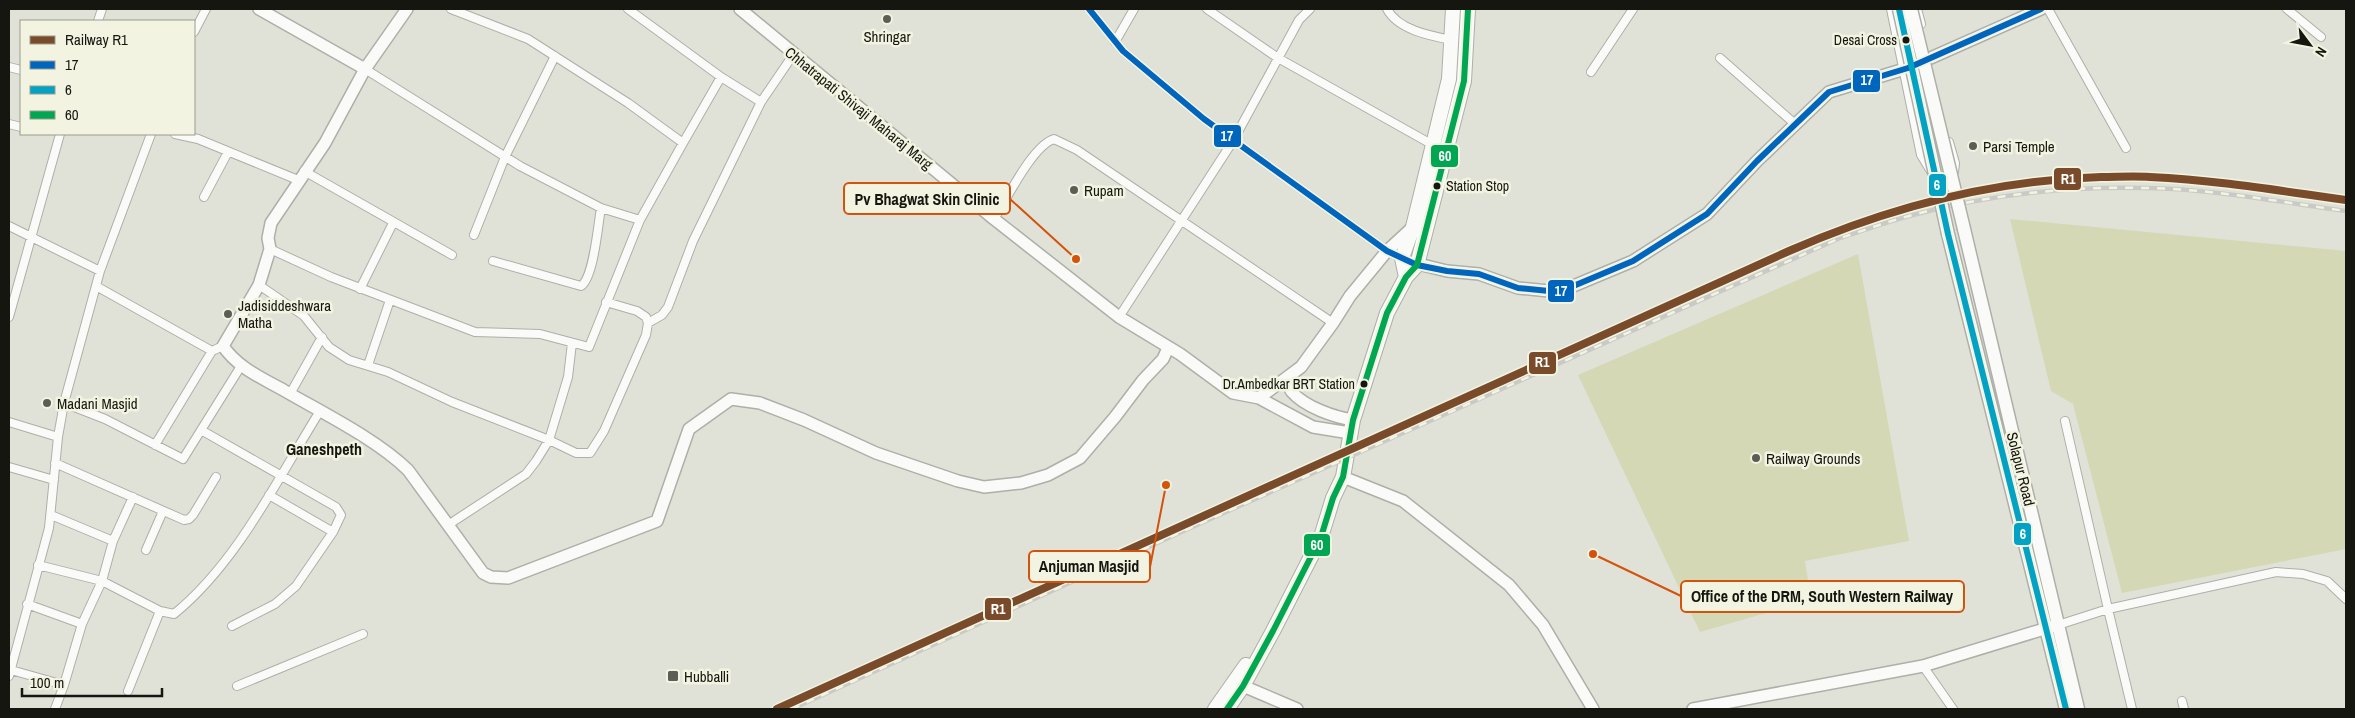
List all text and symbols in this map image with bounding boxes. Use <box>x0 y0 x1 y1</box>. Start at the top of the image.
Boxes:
marker: Shringar <box>881 13 893 25</box>
legend <box>20 20 195 135</box>
north arrow <box>2285 20 2335 70</box>
place label: Shringar <box>863 26 911 47</box>
text: Railway R1 <box>65 29 128 50</box>
place label: Desai Cross <box>1834 31 1897 49</box>
marker: Desai Cross <box>1901 35 1911 45</box>
street label: Chhatrapati Shivaji Maharaj Marg <box>781 42 937 174</box>
text: N <box>2311 44 2331 60</box>
text: 17 <box>65 54 79 75</box>
line badge: 17 <box>1852 69 1881 93</box>
text: 17 <box>1861 71 1874 89</box>
text: 6 <box>65 79 72 100</box>
text: 60 <box>65 104 79 125</box>
line badge: 17 <box>1213 124 1242 148</box>
text: 17 <box>1221 127 1234 145</box>
place label: Parsi Temple <box>1983 136 2055 157</box>
marker: Parsi Temple <box>1967 140 1979 152</box>
line badge: 60 <box>1430 144 1459 168</box>
text: 60 <box>1439 147 1451 165</box>
line badge: R1 <box>2053 167 2082 191</box>
text: R1 <box>2061 170 2076 188</box>
line badge: 6 <box>1928 173 1947 197</box>
text: 6 <box>1934 176 1940 194</box>
place label: Station Stop <box>1446 177 1509 195</box>
place label: Rupam <box>1084 180 1124 201</box>
marker: Station Stop <box>1432 181 1442 191</box>
callout: Pv Bhagwat Skin Clinic <box>844 183 1010 214</box>
marker: Rupam <box>1068 184 1080 196</box>
text: Pv Bhagwat Skin Clinic <box>854 188 1000 210</box>
line badge: 17 <box>1547 279 1575 303</box>
text: 17 <box>1555 282 1568 300</box>
place label: Jadisiddeshwara Matha <box>238 295 331 333</box>
marker: Jadisiddeshwara Matha <box>222 308 234 320</box>
line badge: R1 <box>1528 351 1557 375</box>
text: R1 <box>1535 353 1550 371</box>
place label: Dr.Ambedkar BRT Station <box>1223 375 1355 393</box>
marker: Dr.Ambedkar BRT Station <box>1359 379 1369 389</box>
place label: Madani Masjid <box>57 393 138 414</box>
marker: Madani Masjid <box>41 397 53 409</box>
street label: Solapur Road <box>2002 430 2040 508</box>
district label: Ganeshpeth <box>286 438 362 460</box>
place label: Railway Grounds <box>1766 448 1860 469</box>
marker: Railway Grounds <box>1750 452 1762 464</box>
line badge: 6 <box>2013 522 2032 546</box>
text: 6 <box>2020 525 2026 543</box>
line badge: 60 <box>1303 533 1331 557</box>
text: 60 <box>1311 536 1323 554</box>
callout: Anjuman Masjid <box>1029 551 1150 582</box>
text: Anjuman Masjid <box>1039 555 1139 577</box>
callout: Office of the DRM, South Western Railway <box>1681 581 1964 612</box>
text: Office of the DRM, South Western Railway <box>1691 585 1954 607</box>
line badge: R1 <box>984 597 1012 621</box>
text: R1 <box>991 600 1006 618</box>
scale bar <box>22 666 162 698</box>
place label: Hubballi <box>684 666 729 687</box>
marker: Hubballi <box>666 669 680 683</box>
text: 100 m <box>30 672 64 693</box>

